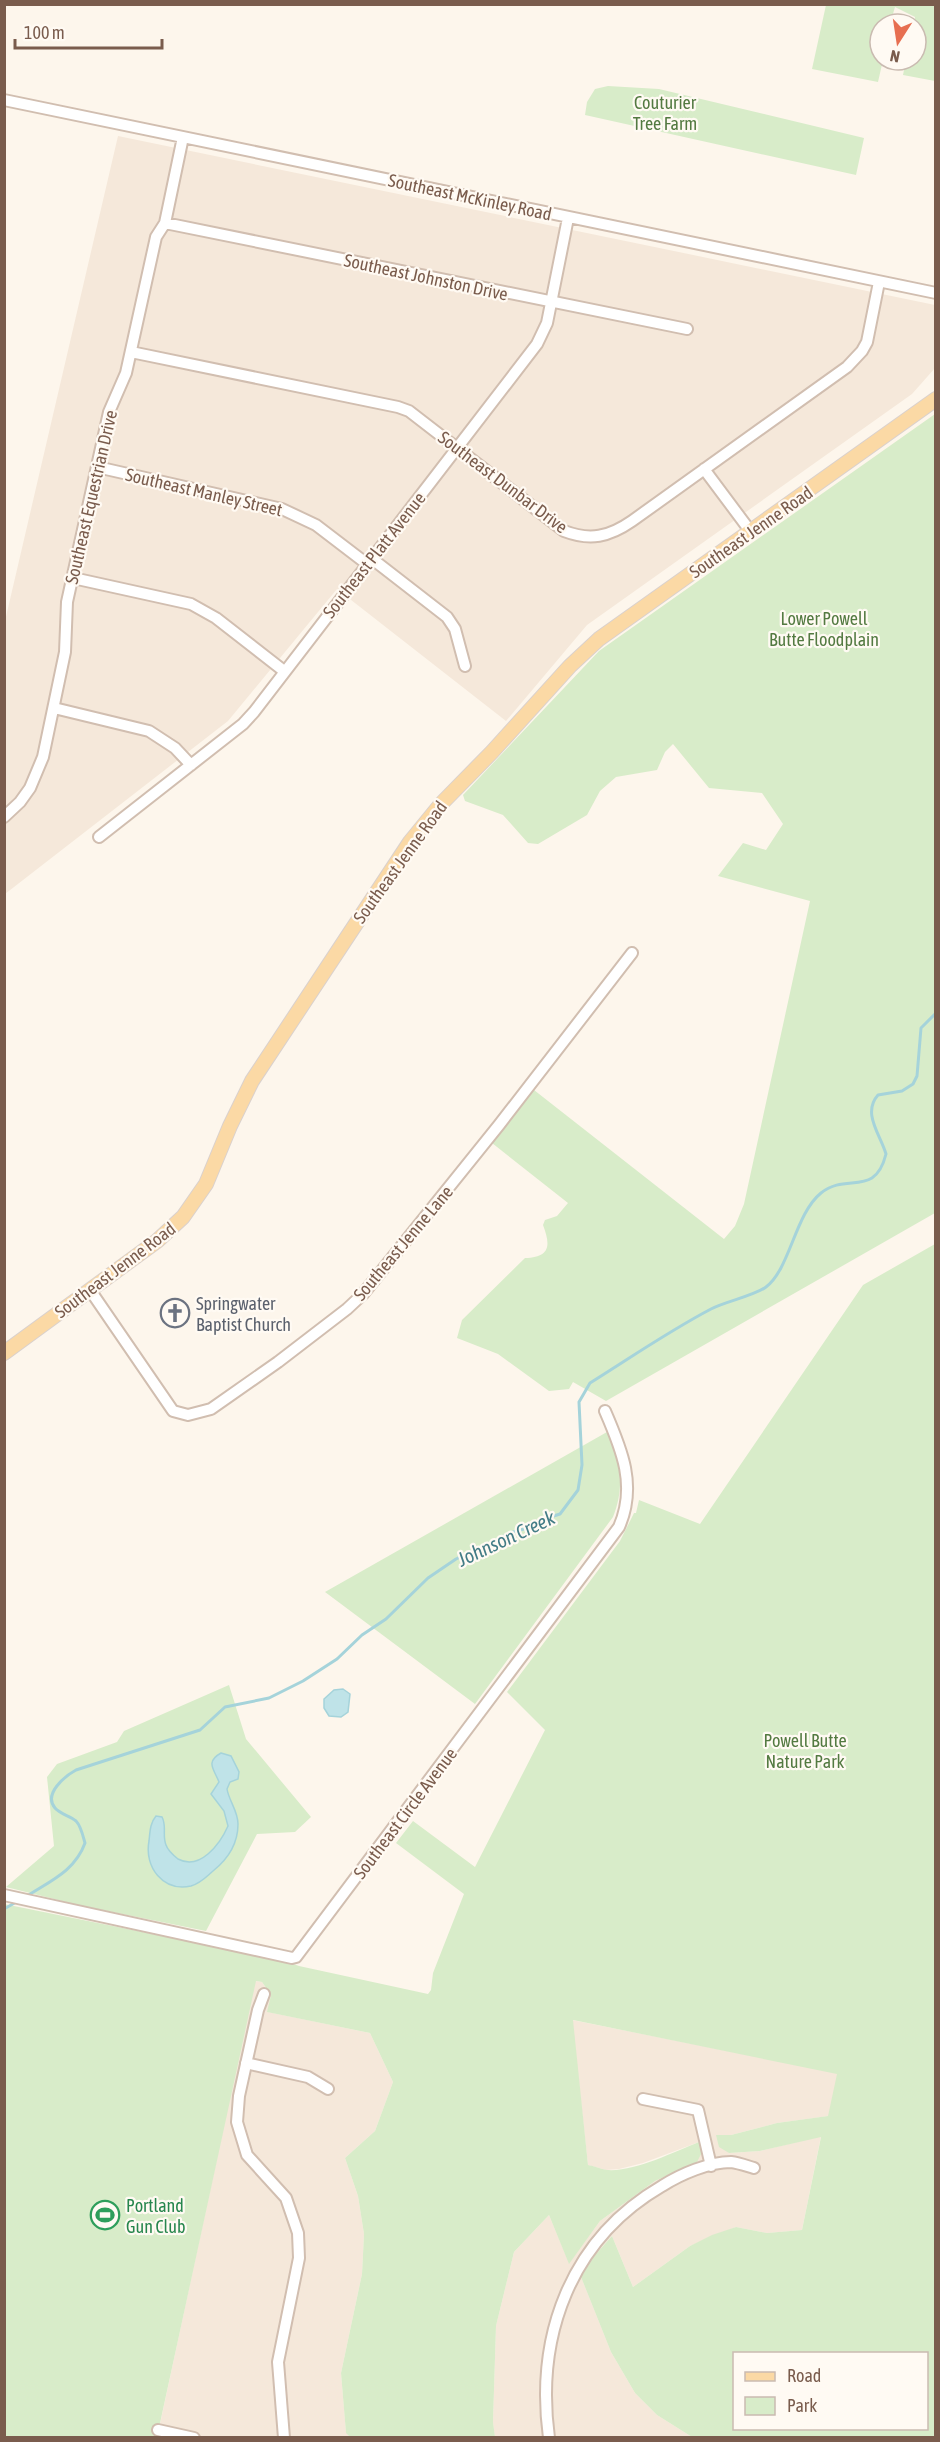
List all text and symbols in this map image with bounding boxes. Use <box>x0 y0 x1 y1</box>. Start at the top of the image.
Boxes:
scale bar <box>15 12 162 50</box>
north arrow <box>868 12 928 72</box>
text: 100 m <box>24 22 65 43</box>
text: N <box>888 47 901 66</box>
park label: Couturier Tree Farm <box>633 92 697 134</box>
street label: Southeast McKinley Road <box>386 169 554 225</box>
street label: Southeast Johnston Drive <box>342 249 510 305</box>
street label: Southeast Equestrian Drive <box>61 408 121 586</box>
street label: Southeast Dunbar Drive <box>434 427 572 537</box>
street label: Southeast Manley Street <box>124 464 284 520</box>
street label: Southeast Jenne Road <box>685 482 817 582</box>
street label: Southeast Platt Avenue <box>318 488 430 622</box>
park label: Lower Powell Butte Floodplain <box>769 608 879 650</box>
street label: Southeast Jenne Road <box>349 797 451 927</box>
street label: Southeast Jenne Lane <box>349 1181 457 1305</box>
street label: Southeast Jenne Road <box>51 1218 179 1322</box>
place label: Springwater Baptist Church <box>196 1293 291 1335</box>
church icon: Springwater Baptist Church <box>159 1297 191 1329</box>
water label: Johnson Creek <box>453 1505 559 1571</box>
park label: Powell Butte Nature Park <box>763 1730 847 1772</box>
street label: Southeast Circle Avenue <box>349 1743 461 1883</box>
place label: Portland Gun Club <box>126 2195 186 2237</box>
sports icon: Portland Gun Club <box>89 2199 121 2231</box>
legend <box>733 2352 928 2430</box>
text: Road <box>787 2365 821 2386</box>
text: Park <box>787 2395 817 2416</box>

